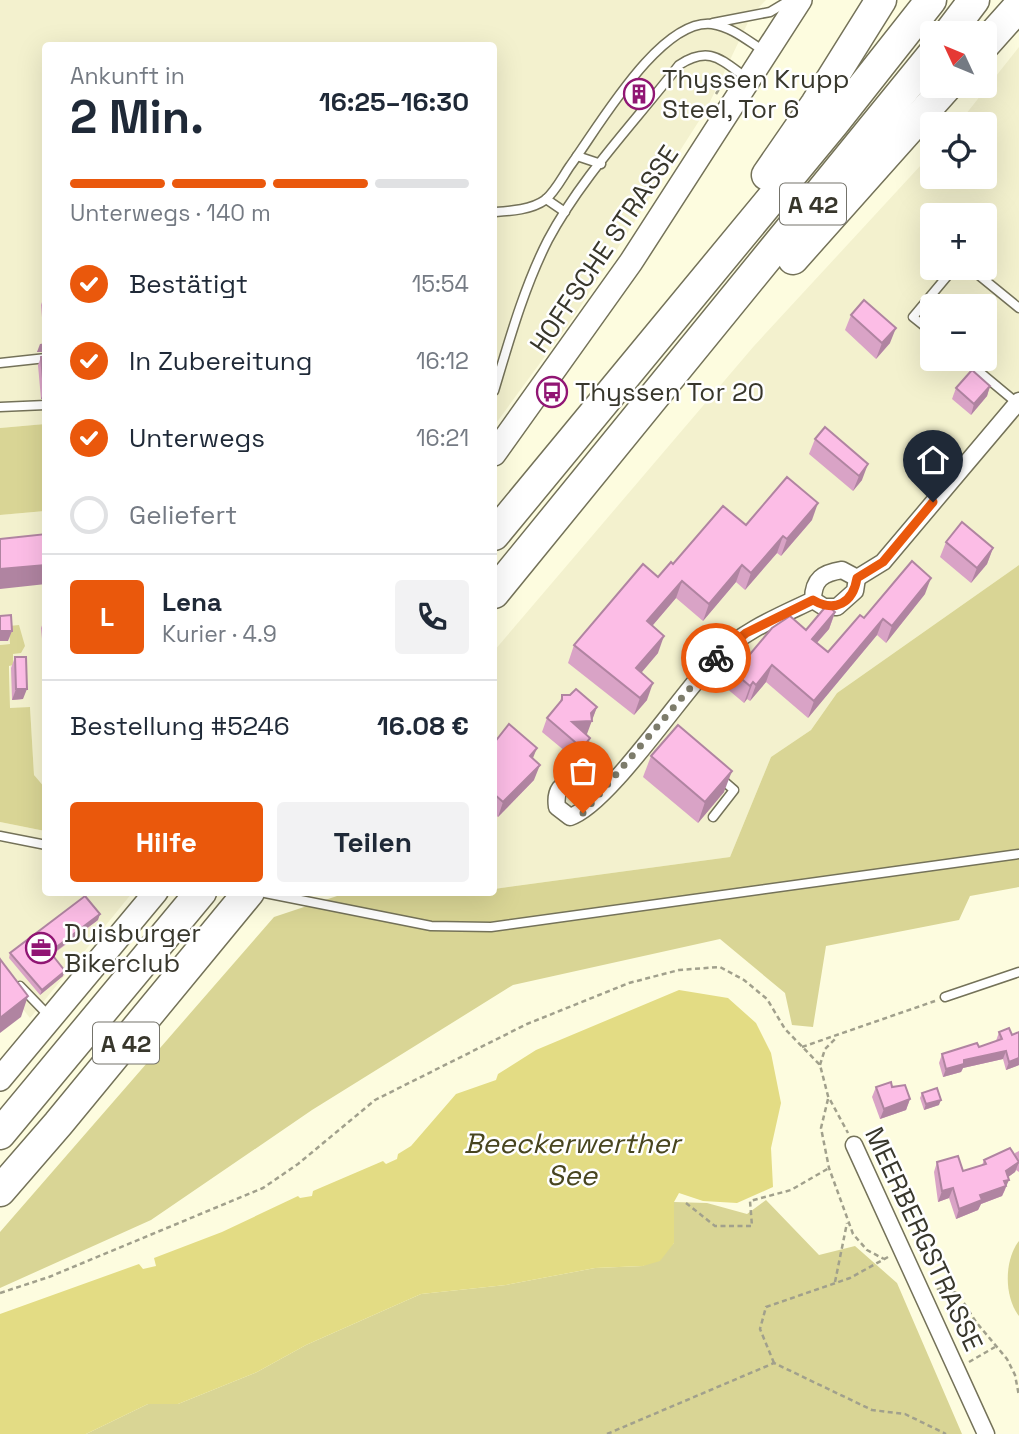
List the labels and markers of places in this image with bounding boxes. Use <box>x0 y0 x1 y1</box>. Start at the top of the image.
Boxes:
place label: Thyssen Krupp Steel, Tor 6 <box>662 62 849 126</box>
building icon: Thyssen Krupp Steel, Tor 6 <box>622 77 656 111</box>
bus stop icon: Thyssen Tor 20 <box>535 375 569 409</box>
place label: Thyssen Tor 20 <box>575 375 764 409</box>
pin <box>903 430 963 502</box>
pin <box>553 741 613 813</box>
place label: Duisburger Bikerclub <box>64 916 201 980</box>
office icon: Duisburger Bikerclub <box>24 931 58 965</box>

